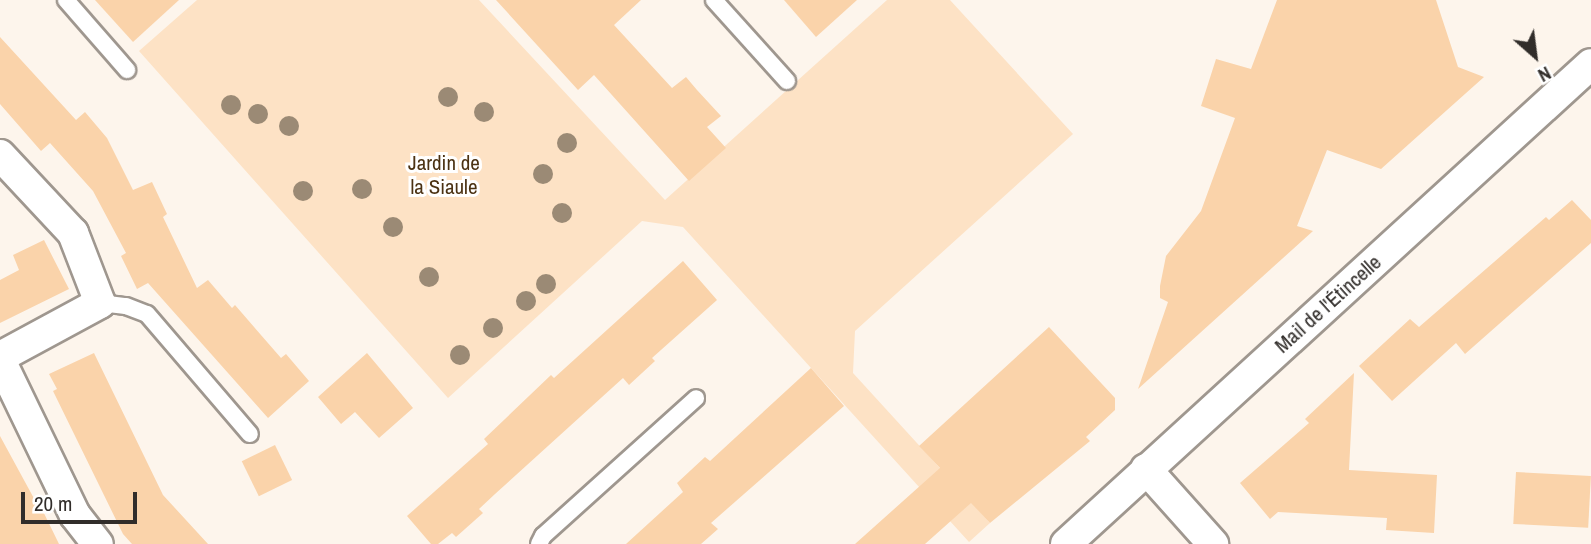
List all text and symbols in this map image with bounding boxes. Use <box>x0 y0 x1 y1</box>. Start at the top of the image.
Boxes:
north arrow <box>1500 21 1570 91</box>
text: N <box>1534 60 1556 89</box>
park label: Jardin de la Siaule <box>408 150 480 200</box>
street label: Mail de l'Étincelle <box>1270 250 1386 358</box>
scale bar <box>24 477 140 522</box>
text: 20 m <box>34 489 72 518</box>

